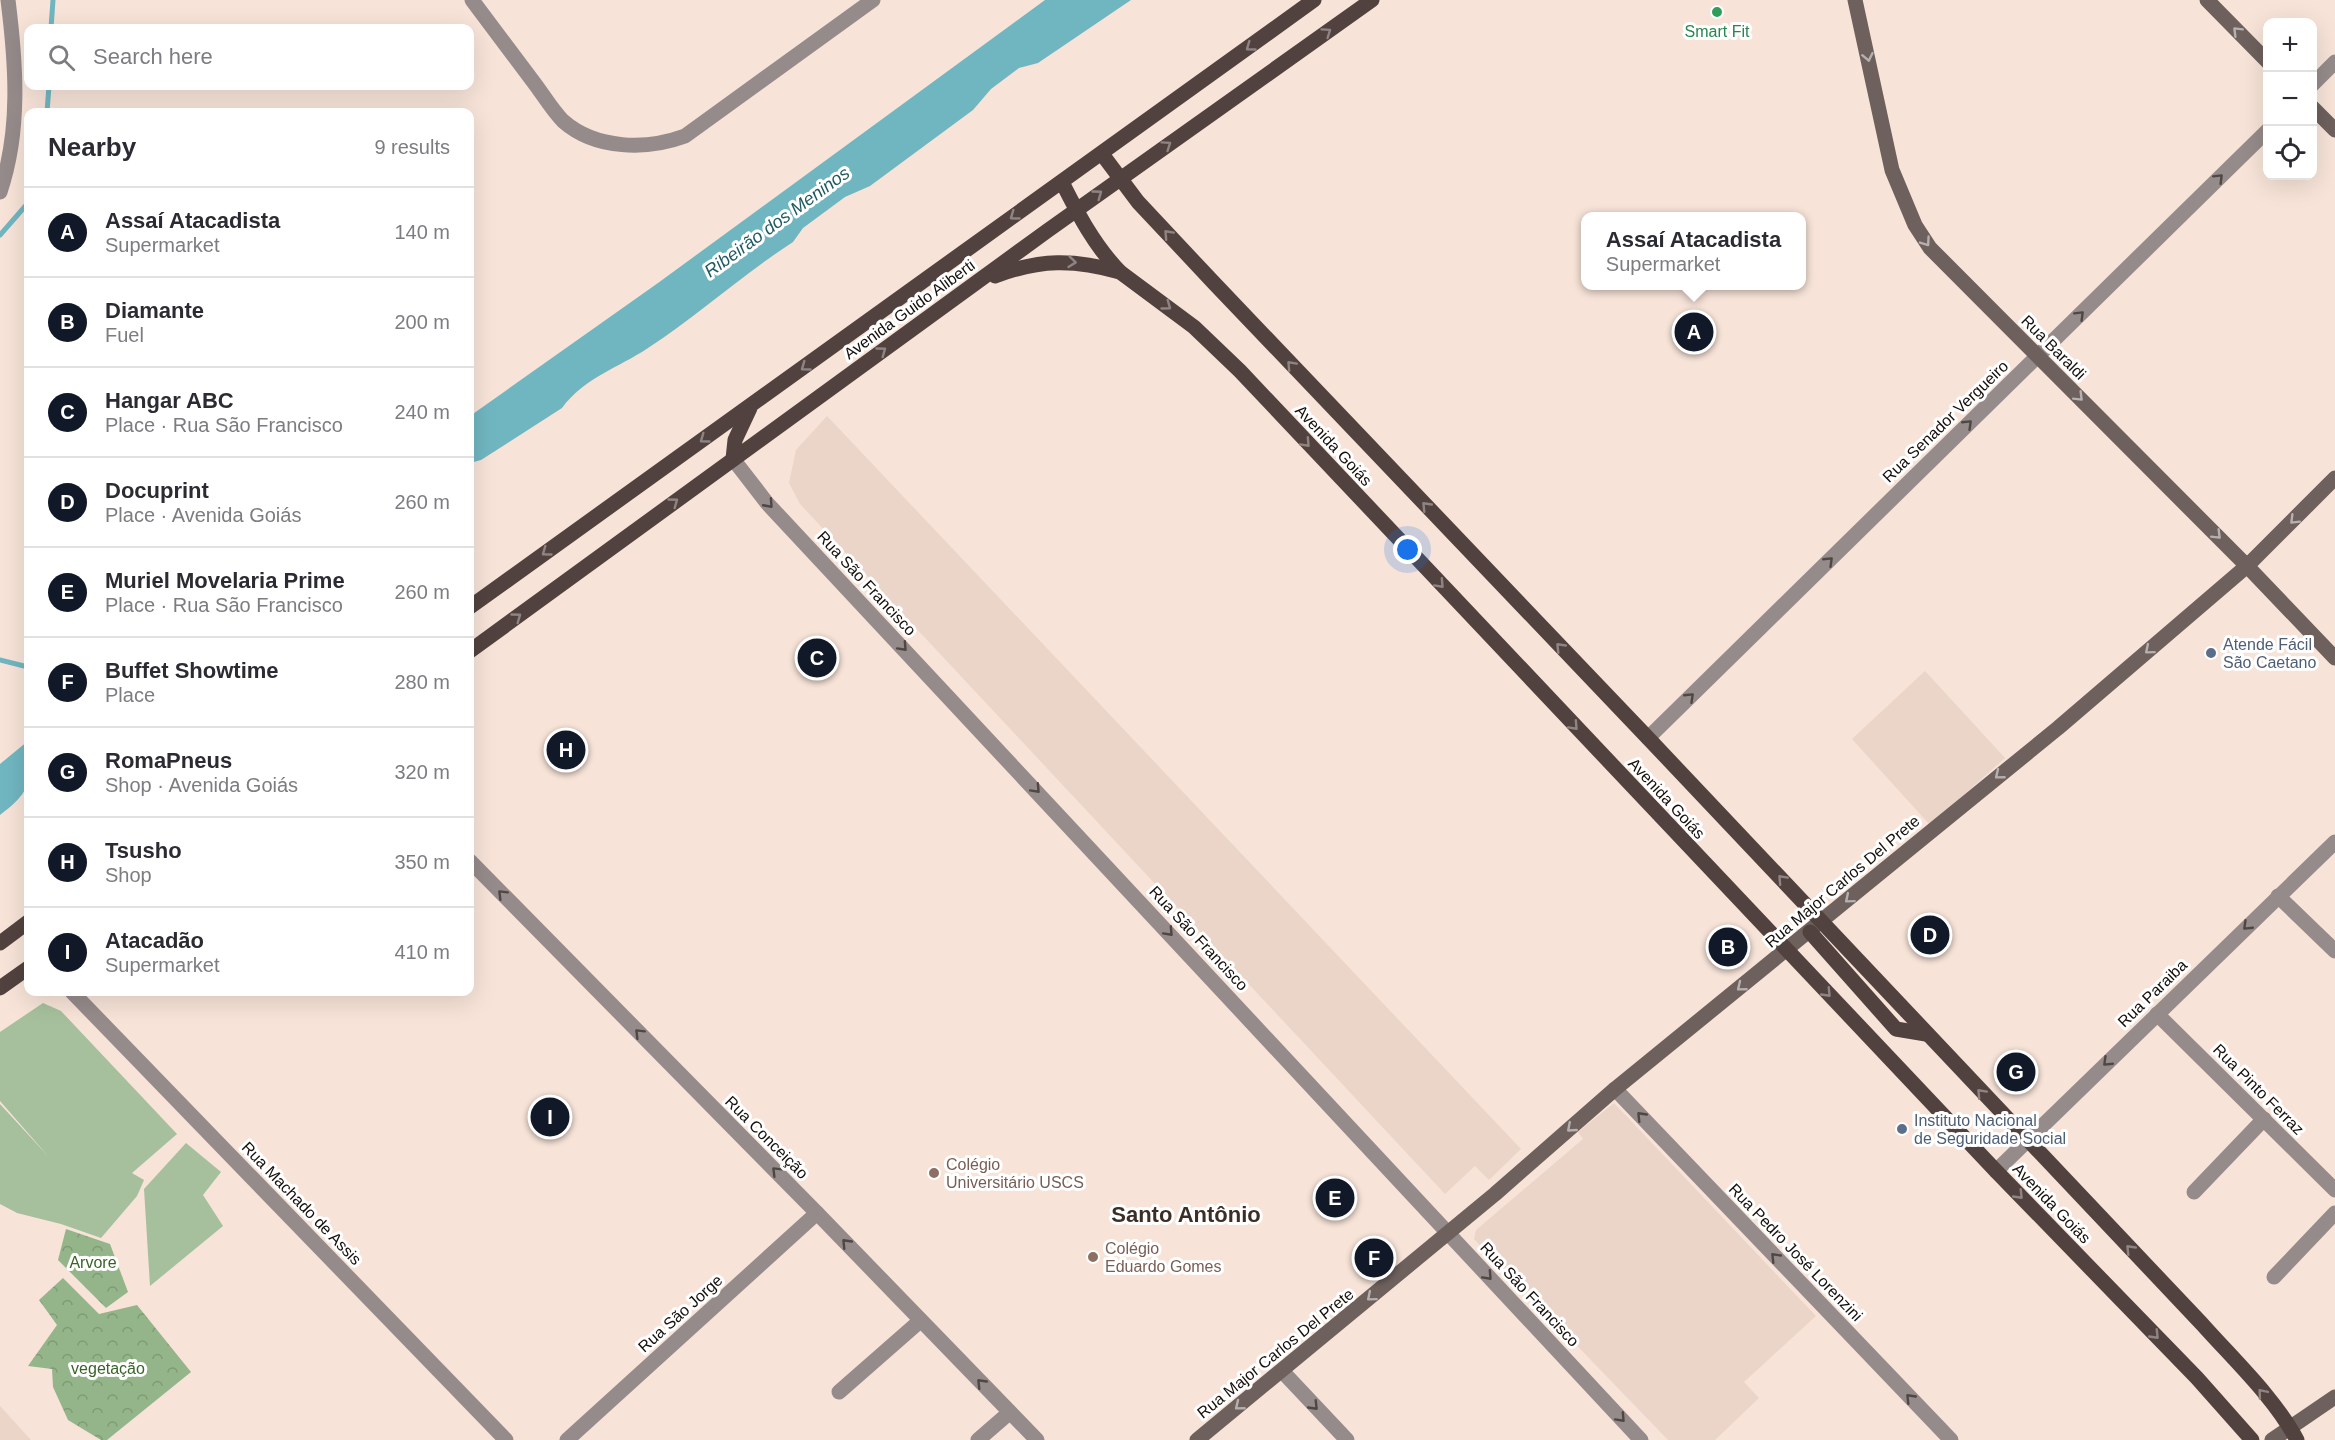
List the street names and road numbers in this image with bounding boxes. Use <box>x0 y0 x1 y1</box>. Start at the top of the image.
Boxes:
street label: Avenida Guido Aliberti <box>841 256 978 362</box>
street label: Rua Baraldi <box>2018 312 2089 383</box>
street label: Rua Senador Vergueiro <box>1879 357 2011 486</box>
street label: Avenida Goiás <box>1292 402 1375 489</box>
street label: Rua São Francisco <box>814 528 919 639</box>
street label: Avenida Goiás <box>1625 755 1708 842</box>
street label: Rua Major Carlos Del Prete <box>1762 812 1923 951</box>
street label: Rua São Francisco <box>1146 883 1251 994</box>
street label: Rua Paraiba <box>2114 956 2190 1030</box>
street label: Rua Pinto Ferraz <box>2210 1041 2307 1138</box>
street label: Rua Conceição <box>722 1093 811 1182</box>
street label: Rua Machado de Assis <box>239 1139 365 1268</box>
street label: Avenida Goiás <box>2009 1160 2094 1247</box>
street label: Rua Pedro José Lorenzini <box>1726 1180 1866 1324</box>
street label: Rua São Francisco <box>1477 1239 1582 1350</box>
street label: Rua São Jorge <box>635 1271 726 1355</box>
street label: Rua Major Carlos Del Prete <box>1194 1285 1357 1422</box>

